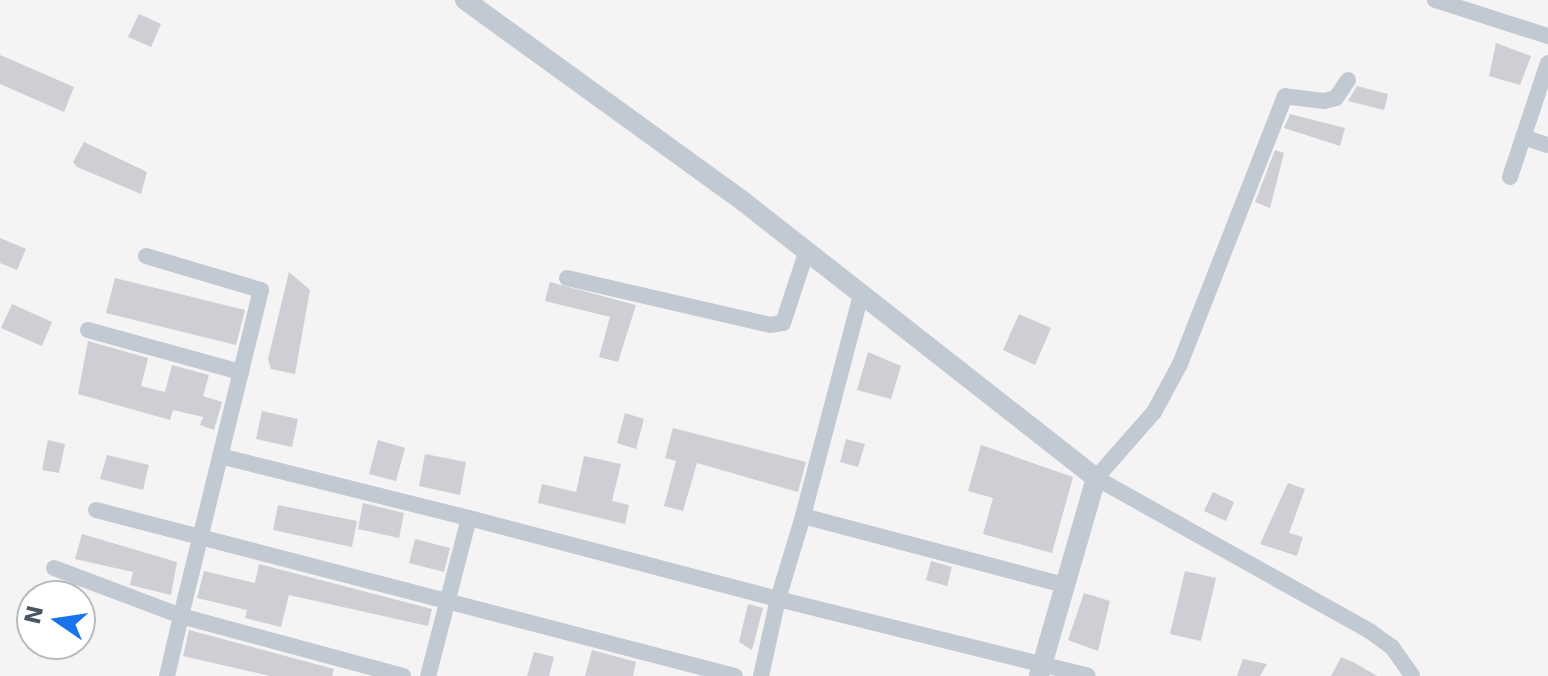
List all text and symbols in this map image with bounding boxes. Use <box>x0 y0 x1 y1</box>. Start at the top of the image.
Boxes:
north arrow <box>16 580 96 660</box>
text: N <box>20 603 48 627</box>

